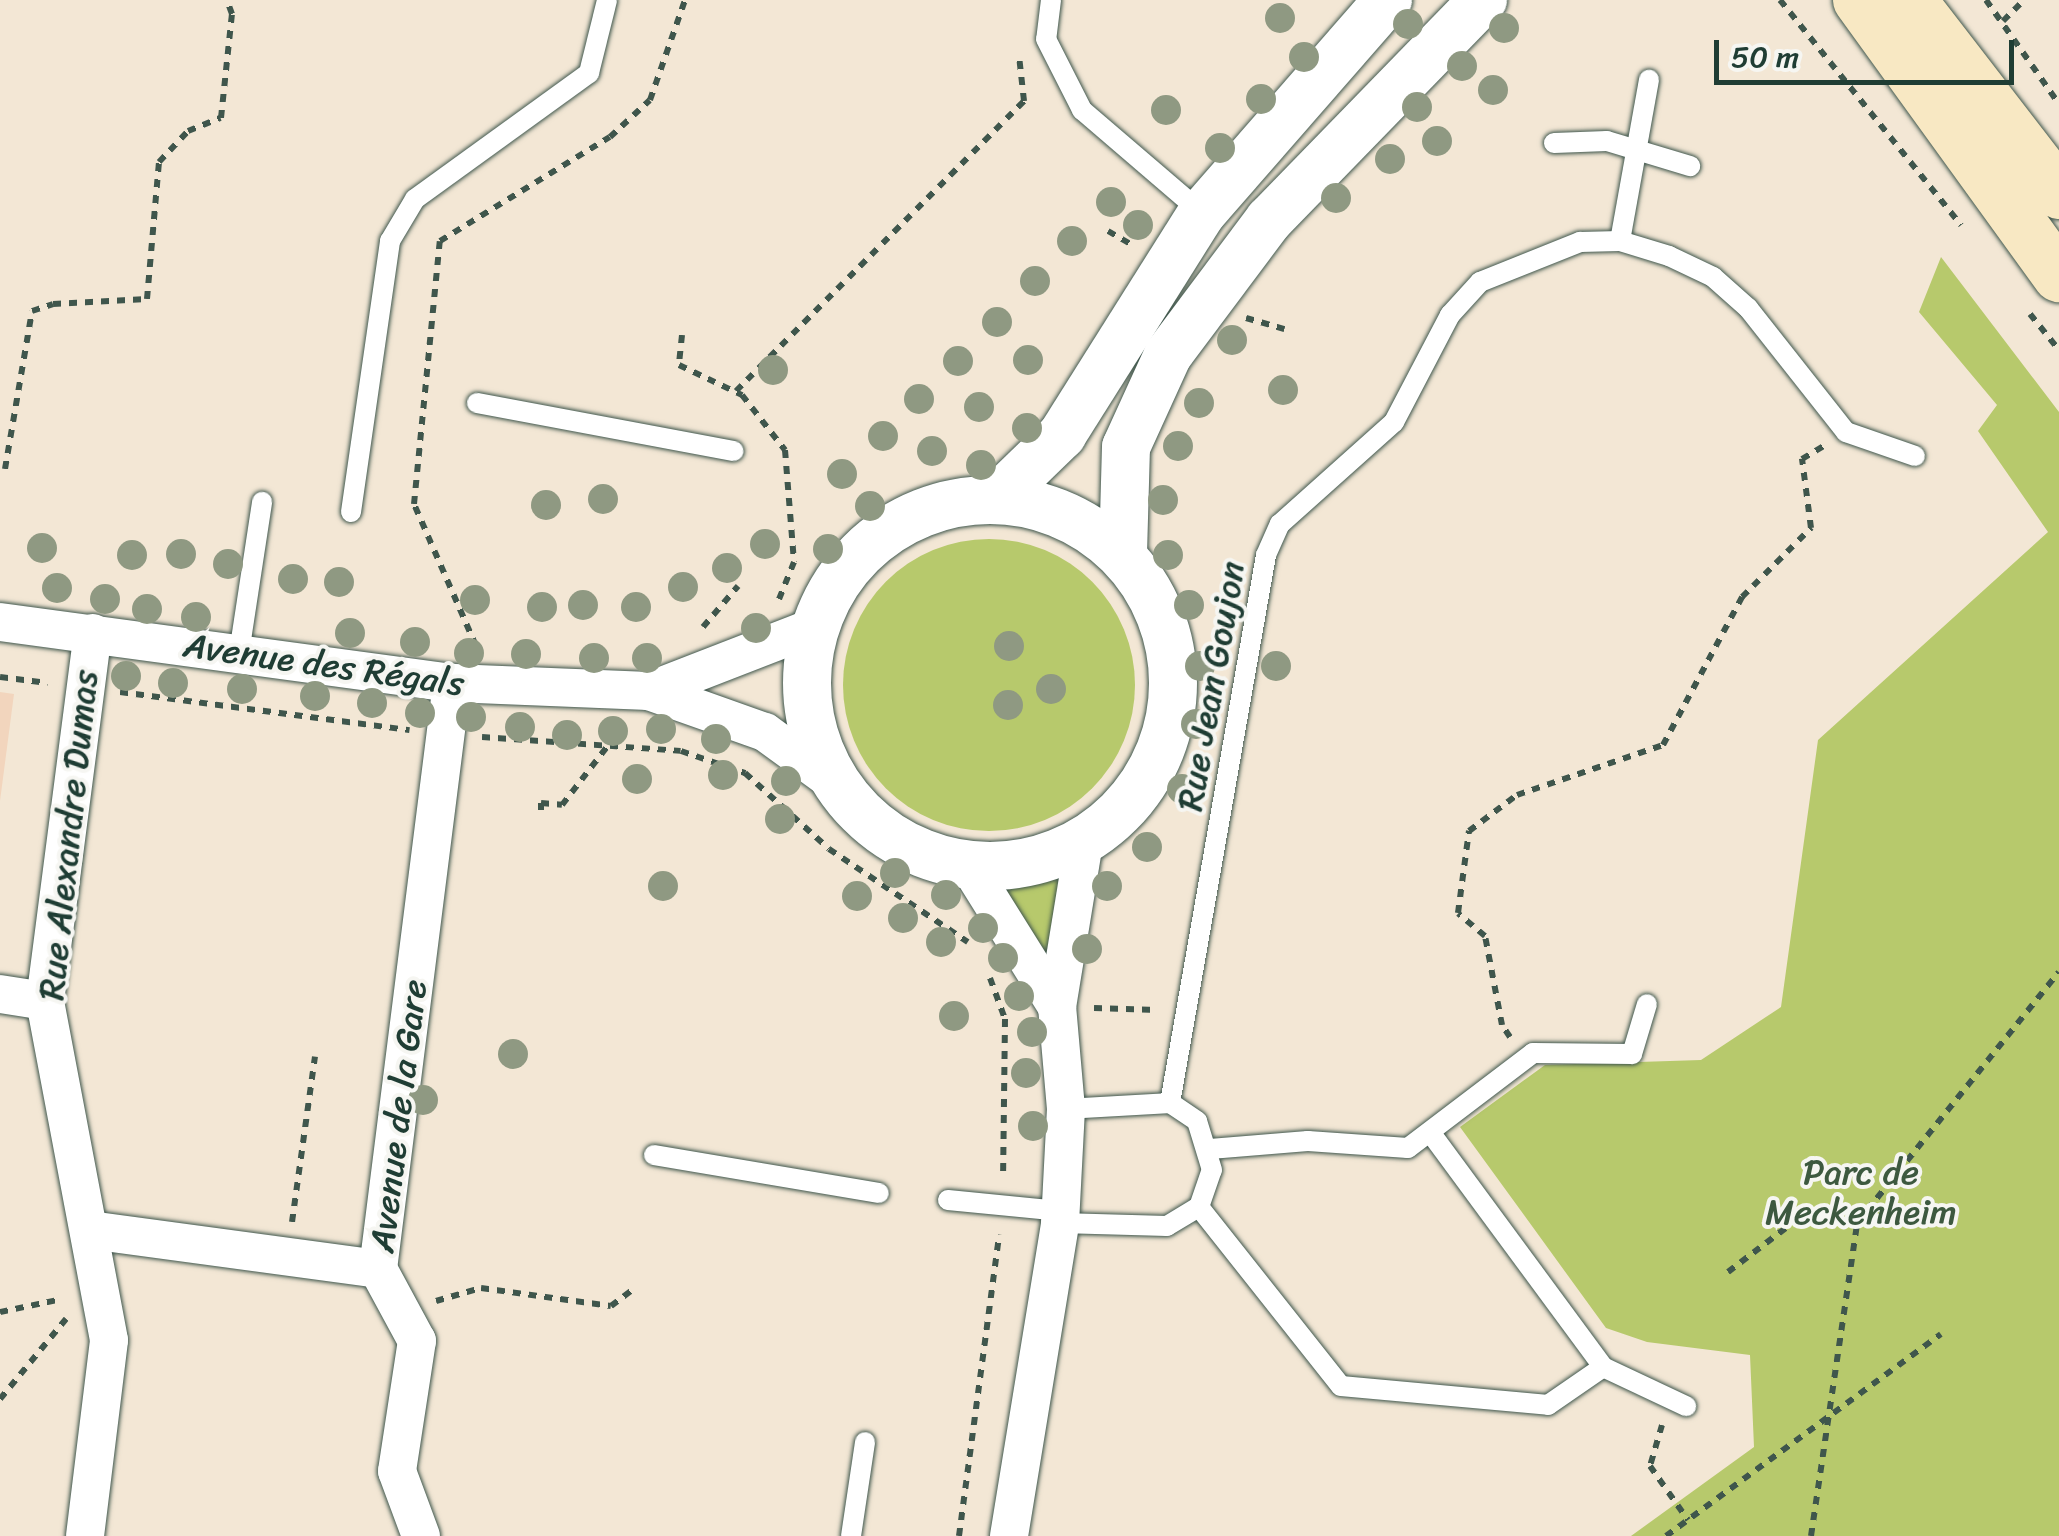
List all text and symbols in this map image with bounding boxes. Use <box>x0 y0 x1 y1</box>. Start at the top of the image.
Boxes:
scale bar <box>1719 20 2019 82</box>
text: 50 m <box>1731 30 1799 84</box>
street label: Rue Jean Goujon <box>1168 558 1254 814</box>
street label: Avenue des Régals <box>182 624 466 704</box>
street label: Rue Alexandre Dumas <box>30 668 106 1002</box>
street label: Avenue de la Gare <box>360 977 436 1255</box>
park label: Parc de Meckenheim <box>1765 1151 1957 1233</box>

